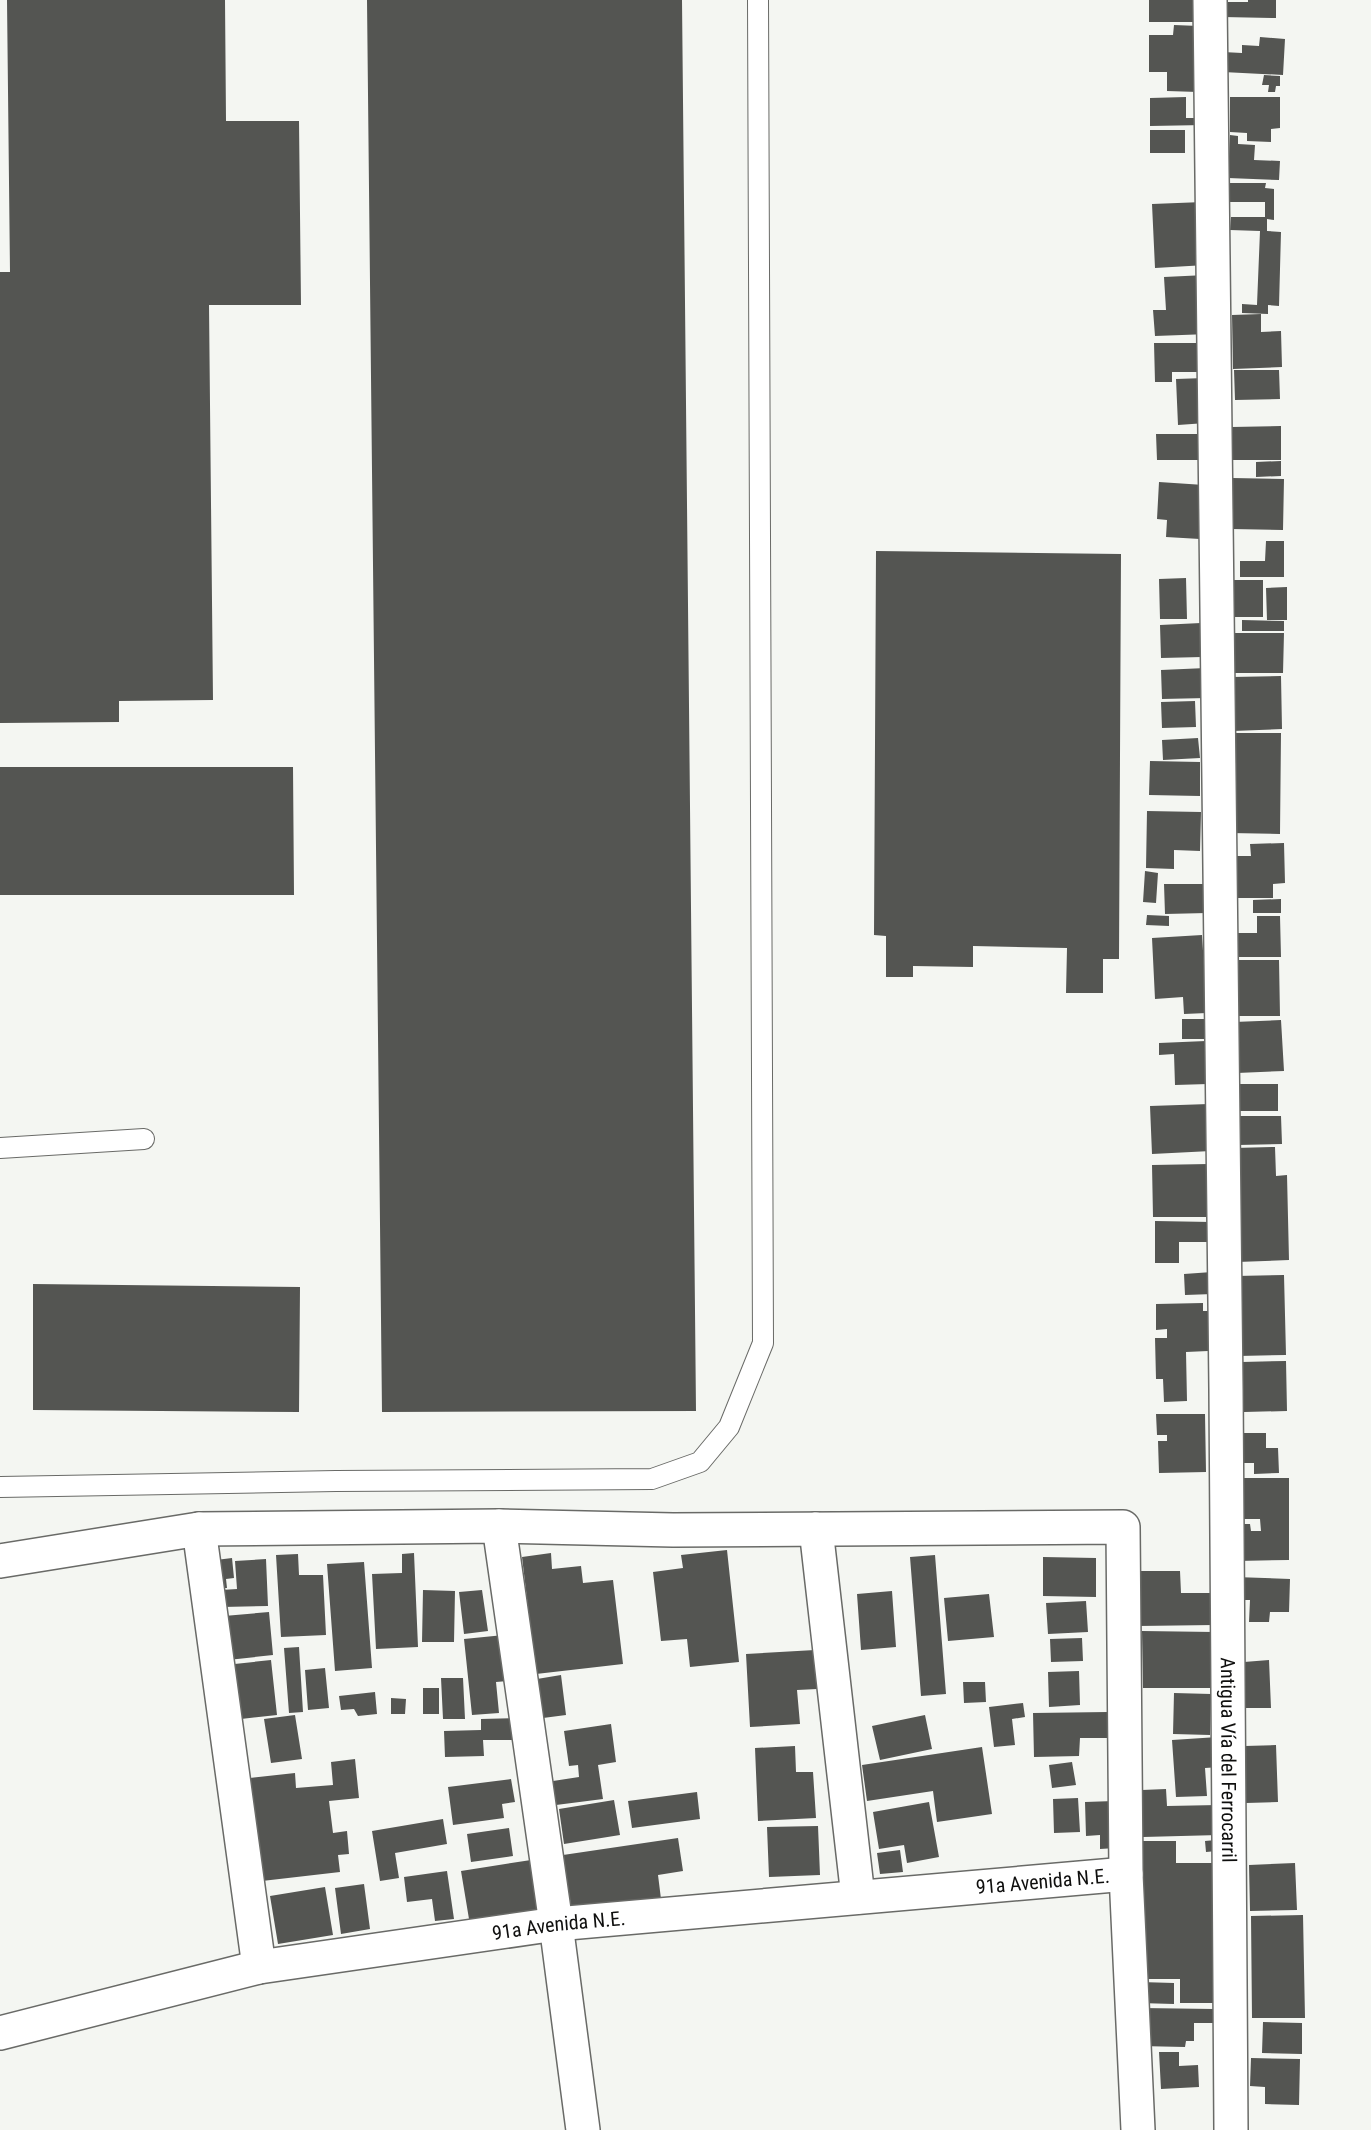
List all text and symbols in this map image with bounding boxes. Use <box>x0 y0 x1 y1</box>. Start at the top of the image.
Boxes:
street label: Antigua Vía del Ferrocarril <box>1216 1657 1241 1863</box>
street label: 91a Avenida N.E. <box>975 1863 1111 1899</box>
street label: 91a Avenida N.E. <box>491 1906 626 1945</box>

